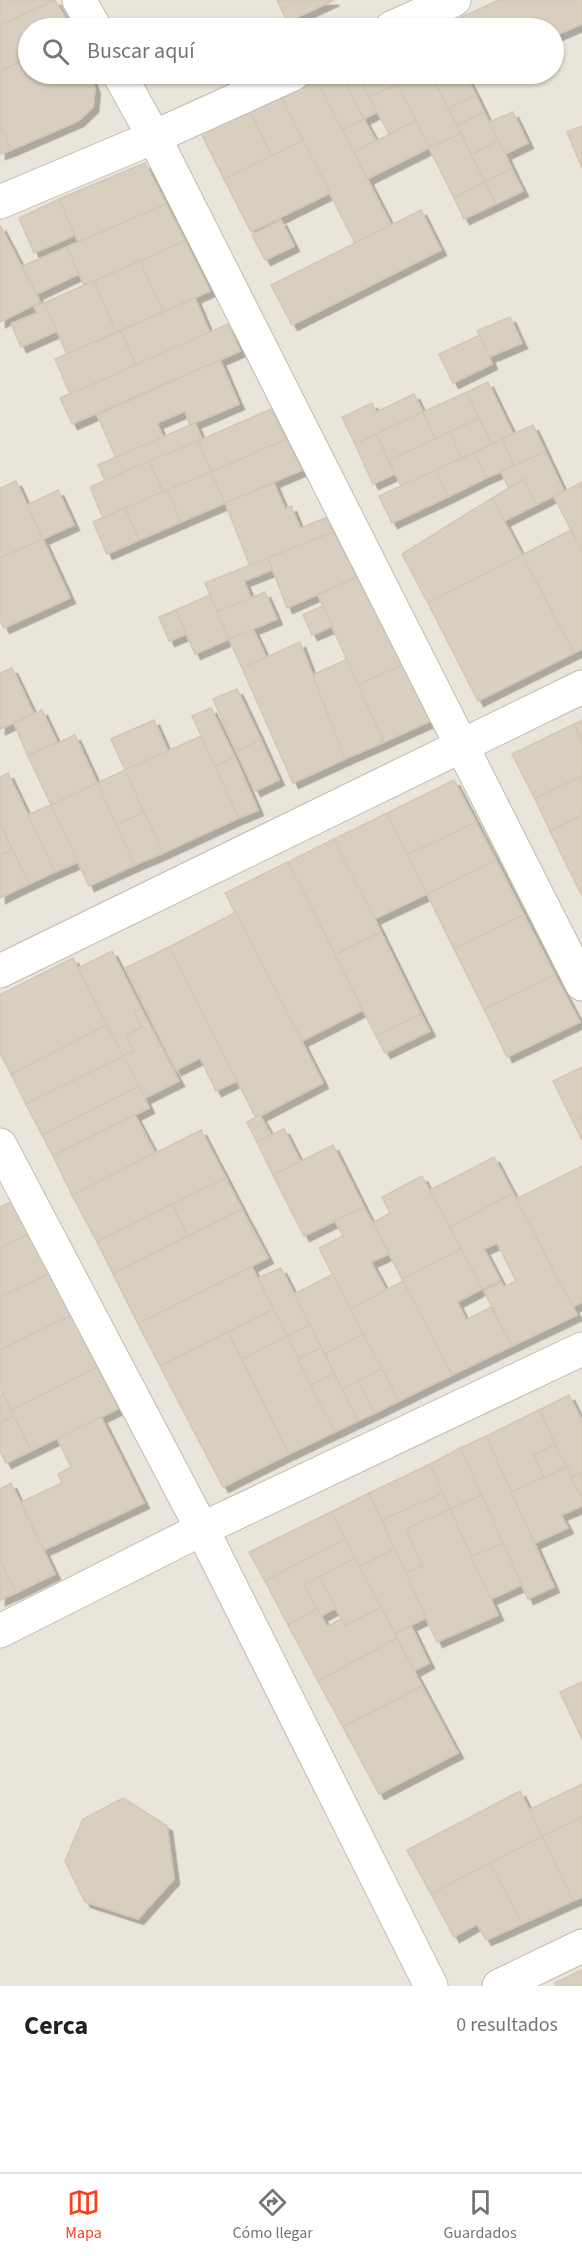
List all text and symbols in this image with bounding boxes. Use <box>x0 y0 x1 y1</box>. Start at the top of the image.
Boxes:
search box <box>18 18 564 84</box>
icon: search <box>39 35 72 68</box>
text: Buscar aquí <box>87 35 195 67</box>
text: Cerca <box>24 2007 88 2044</box>
text: 0 resultados <box>456 2011 558 2039</box>
tab: Mapa <box>65 2186 102 2244</box>
tab: Cómo llegar <box>232 2186 313 2244</box>
tab: Guardados <box>443 2186 517 2244</box>

